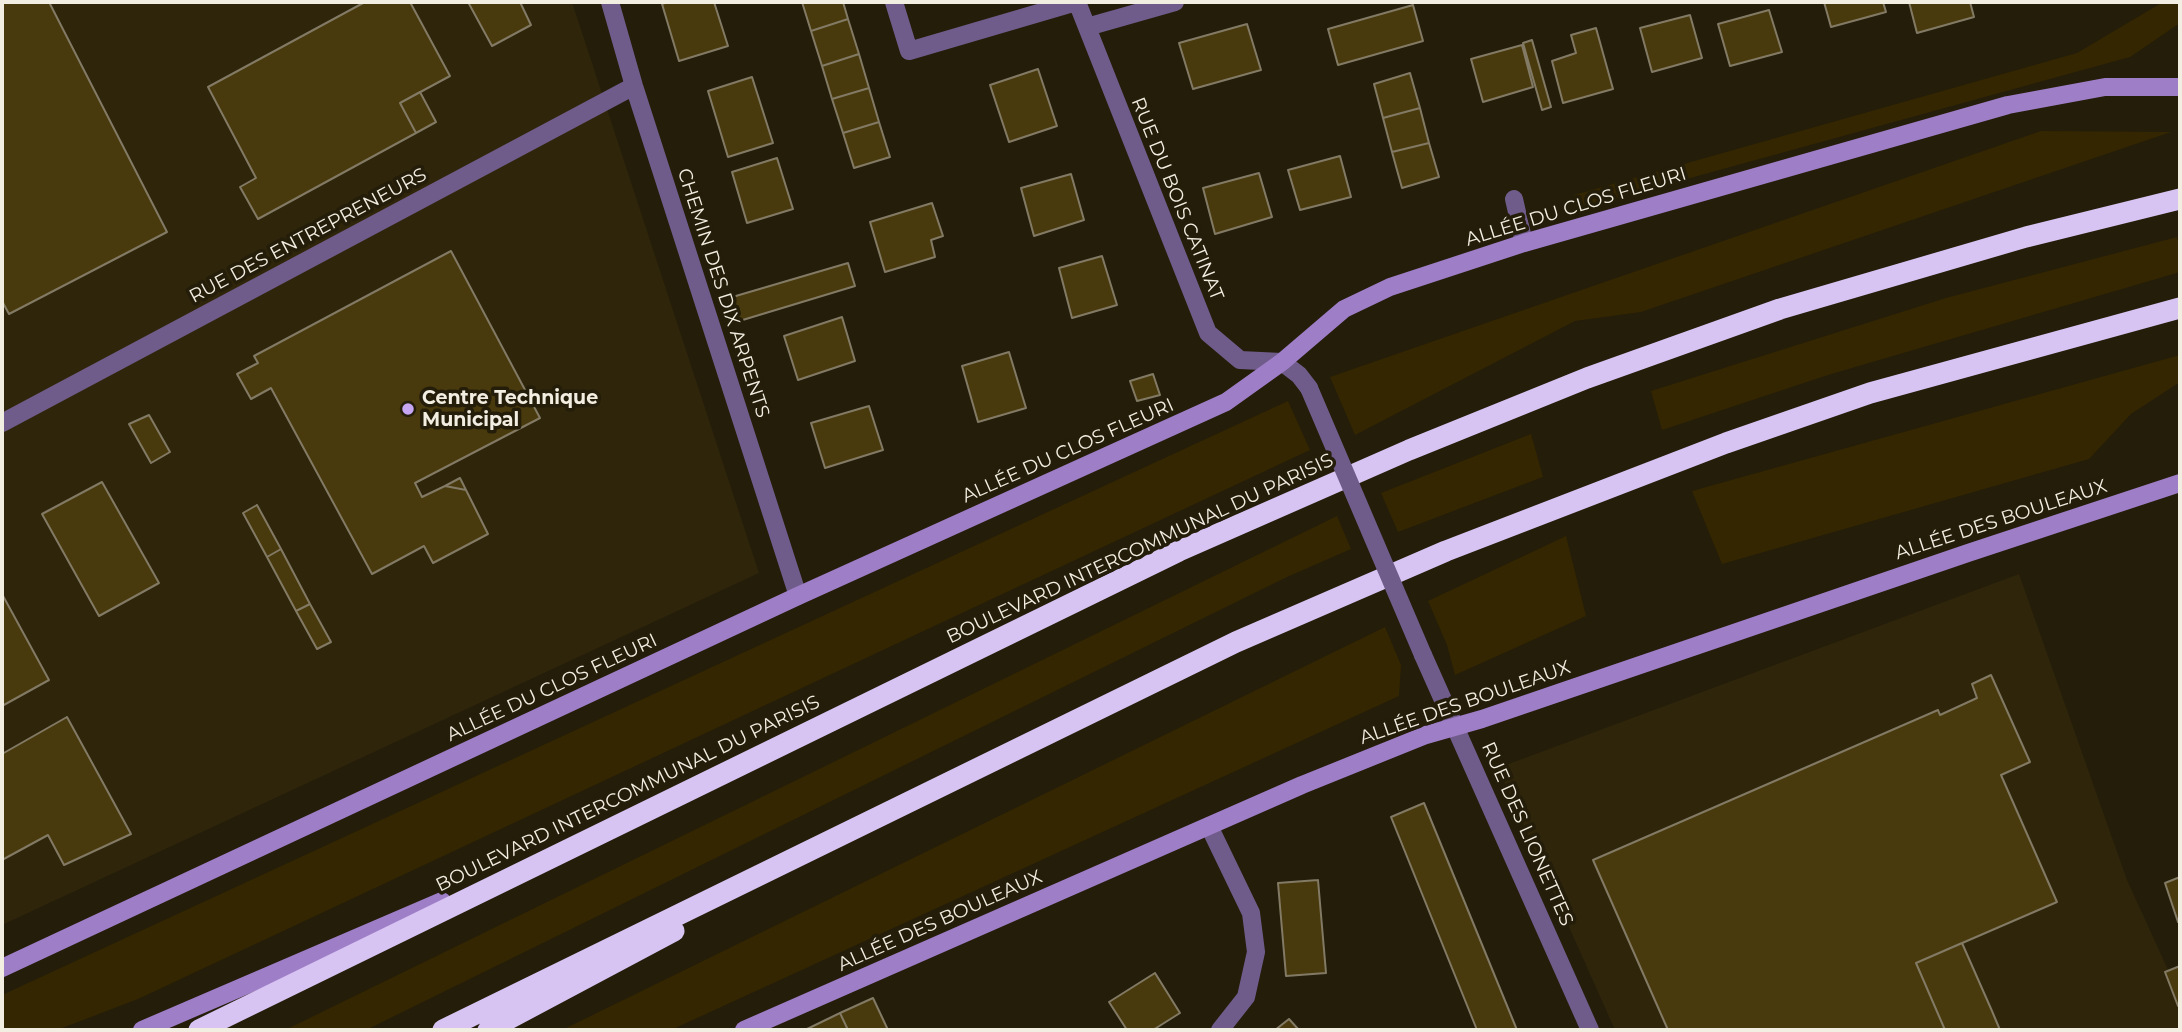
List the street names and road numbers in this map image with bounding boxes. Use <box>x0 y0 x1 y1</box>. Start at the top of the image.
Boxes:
street label: RUE DU BOIS CATINAT <box>1126 94 1228 304</box>
street label: ALLÉE DU CLOS FLEURI <box>1463 163 1689 251</box>
street label: RUE DES ENTREPRENEURS <box>185 164 431 308</box>
street label: CHEMIN DES DIX ARPENTS <box>672 165 774 421</box>
street label: ALLÉE DU CLOS FLEURI <box>958 394 1178 508</box>
street label: BOULEVARD INTERCOMMUNAL DU PARISIS <box>943 449 1337 649</box>
street label: ALLÉE DES BOULEAUX <box>1892 475 2110 565</box>
street label: ALLÉE DU CLOS FLEURI <box>443 629 661 747</box>
street label: ALLÉE DES BOULEAUX <box>1357 656 1573 750</box>
street label: BOULEVARD INTERCOMMUNAL DU PARISIS <box>432 691 824 897</box>
street label: RUE DES LIONETTES <box>1476 738 1578 930</box>
street label: ALLÉE DES BOULEAUX <box>834 866 1046 976</box>

